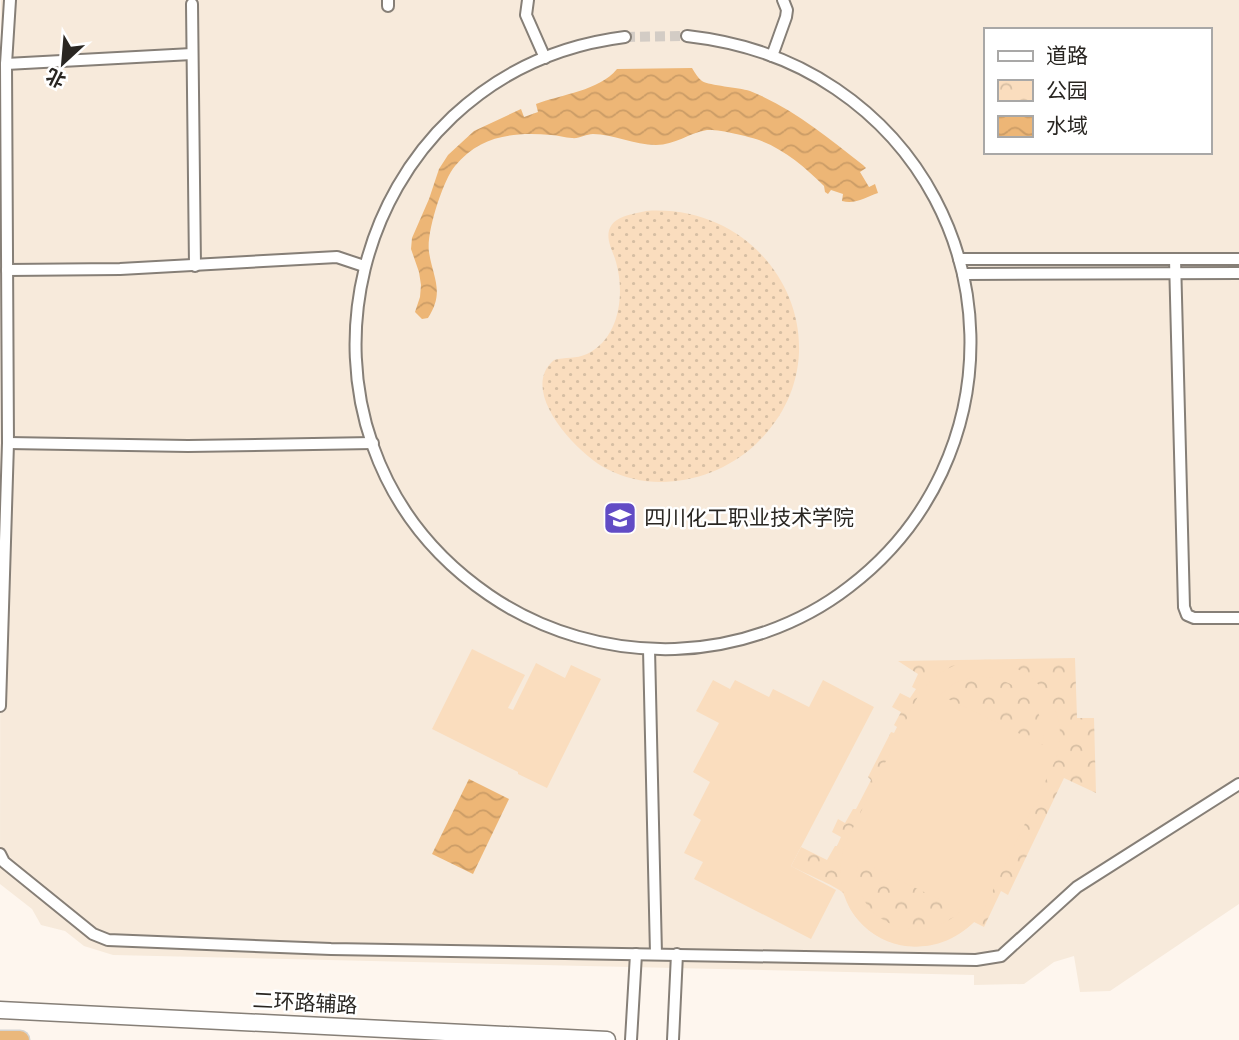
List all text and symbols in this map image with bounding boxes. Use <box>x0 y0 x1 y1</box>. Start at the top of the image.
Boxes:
north arrow <box>28 28 98 98</box>
legend <box>984 28 1211 154</box>
text: 道路 <box>1046 42 1088 70</box>
text: 北 <box>42 62 70 93</box>
text: 公园 <box>1046 77 1088 105</box>
text: 水域 <box>1046 112 1088 140</box>
school or university icon: 四川化工职业技术学院 <box>601 499 639 537</box>
place label: 四川化工职业技术学院 <box>644 504 854 532</box>
street label: 二环路辅路 <box>252 986 358 1020</box>

